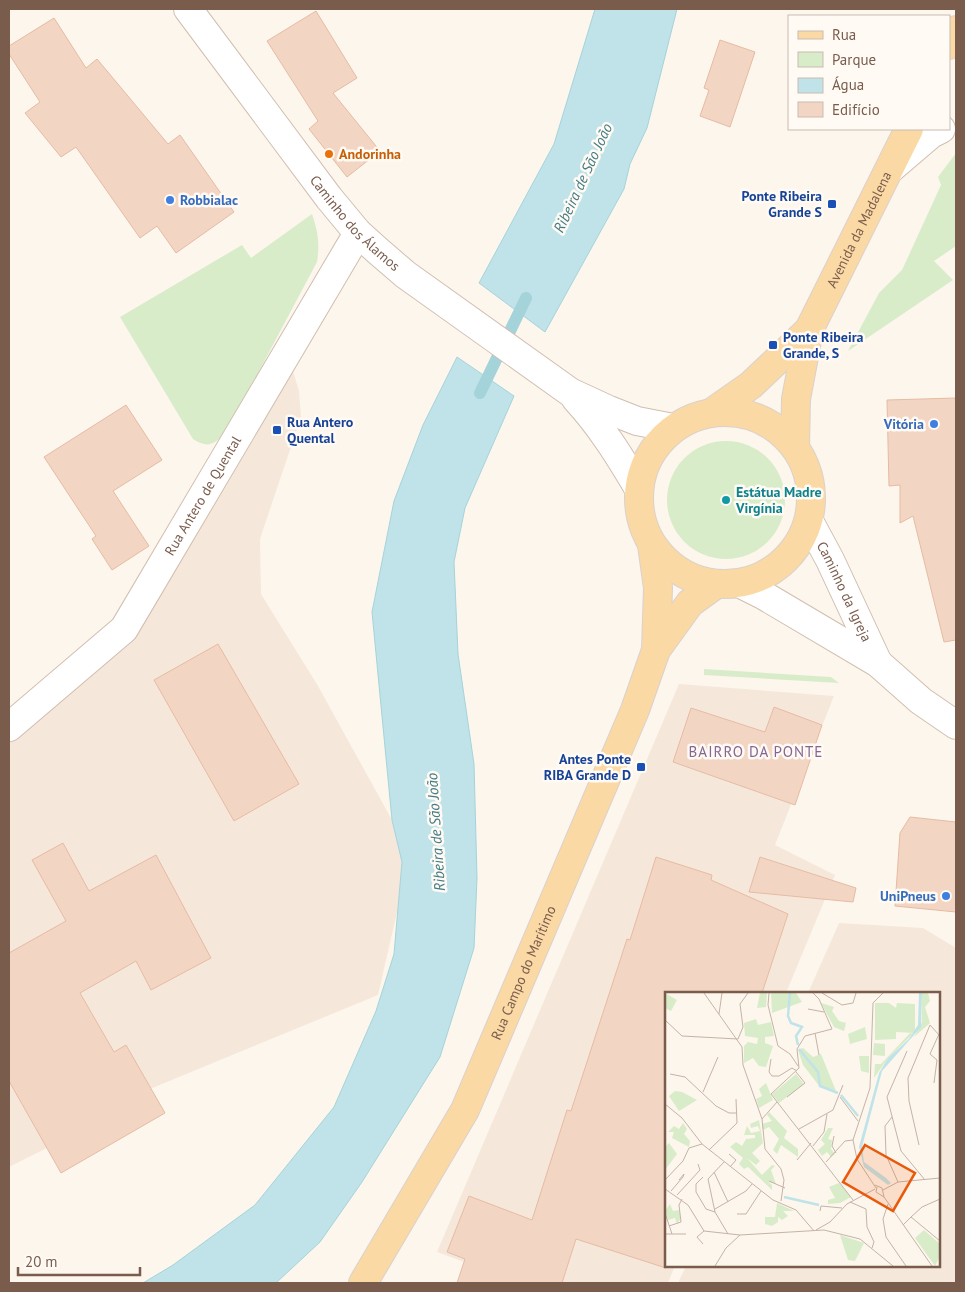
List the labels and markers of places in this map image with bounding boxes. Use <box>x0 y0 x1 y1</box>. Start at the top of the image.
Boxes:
place label: Andorinha <box>339 145 401 163</box>
marker: Andorinha <box>323 148 335 160</box>
place label: Ponte Ribeira Grande S <box>741 187 822 221</box>
place label: Robbialac <box>180 191 238 209</box>
marker: Robbialac <box>164 194 176 206</box>
marker: Ponte Ribeira Grande S <box>826 198 838 210</box>
place label: Ponte Ribeira Grande, S <box>783 328 864 362</box>
marker: Ponte Ribeira Grande, S <box>767 339 779 351</box>
place label: Rua Antero Quental <box>287 413 354 447</box>
place label: Vitória <box>883 415 924 433</box>
marker: Vitória <box>928 418 940 430</box>
marker: Rua Antero Quental <box>271 424 283 436</box>
place label: Estátua Madre Virgínia <box>735 483 822 517</box>
marker: Estátua Madre Virgínia <box>720 494 732 506</box>
place label: Antes Ponte RIBA Grande D <box>544 750 631 784</box>
marker: Antes Ponte RIBA Grande D <box>635 761 647 773</box>
place label: UniPneus <box>880 887 936 905</box>
marker: UniPneus <box>940 890 952 902</box>

